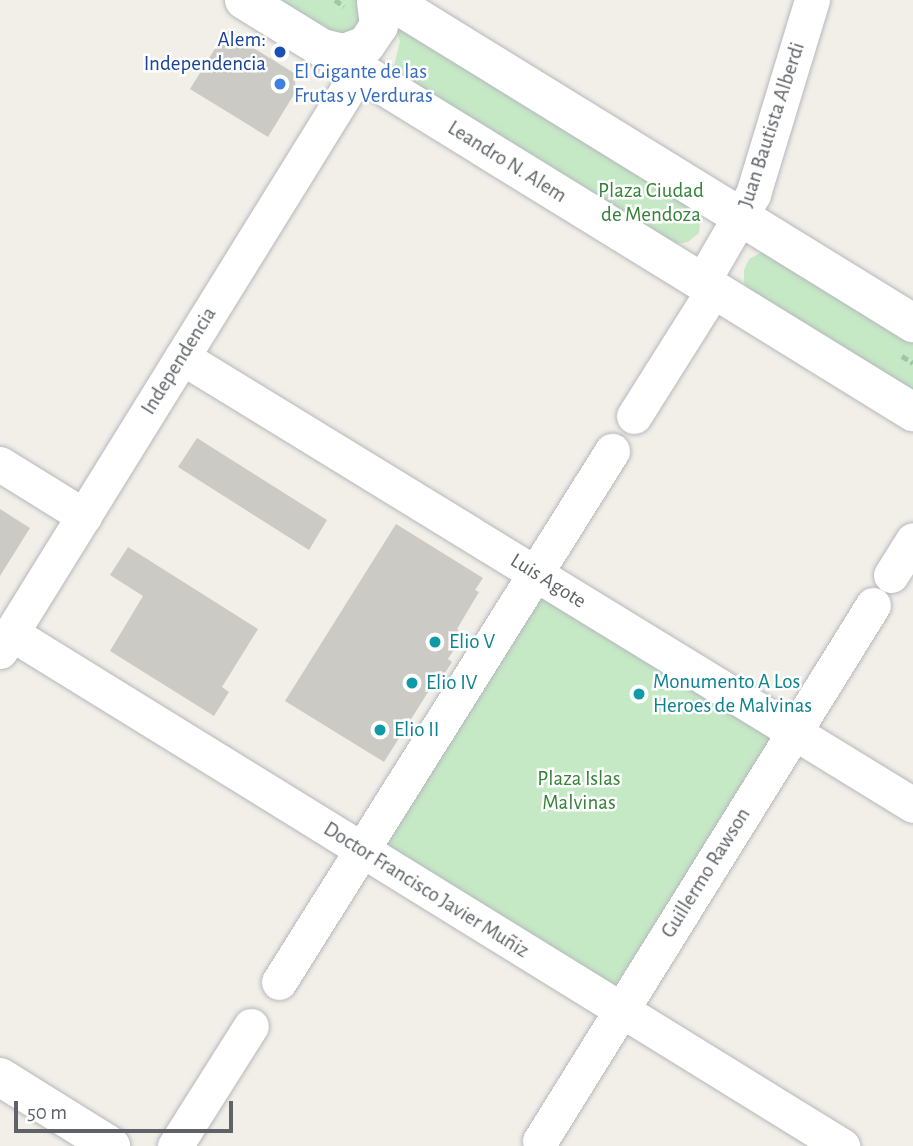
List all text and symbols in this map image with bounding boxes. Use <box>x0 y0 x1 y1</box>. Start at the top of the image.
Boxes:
place label: Alem: Independencia <box>144 27 266 77</box>
street label: Juan Bautista Alberdi <box>733 39 811 211</box>
marker: Alem: Independencia <box>272 44 288 60</box>
place label: El Gigante de las Frutas y Verduras <box>294 59 433 109</box>
marker: El Gigante de las Frutas y Verduras <box>272 76 288 92</box>
street label: Leandro N. Alem <box>443 115 571 209</box>
park label: Plaza Ciudad de Mendoza <box>598 178 704 228</box>
street label: Independencia <box>136 302 222 420</box>
street label: Luis Agote <box>505 548 591 614</box>
place label: Elio V <box>449 629 495 655</box>
marker: Elio V <box>427 634 443 650</box>
place label: Monumento A Los Heroes de Malvinas <box>653 669 812 719</box>
place label: Elio IV <box>426 670 477 696</box>
marker: Elio IV <box>404 675 420 691</box>
marker: Monumento A Los Heroes de Malvinas <box>631 686 647 702</box>
place label: Elio II <box>394 717 439 743</box>
marker: Elio II <box>372 722 388 738</box>
park label: Plaza Islas Malvinas <box>537 766 621 816</box>
street label: Guillermo Rawson <box>656 803 756 943</box>
street label: Doctor Francisco Javier Muñiz <box>319 816 533 964</box>
scale bar <box>18 1086 236 1130</box>
text: 50 m <box>27 1102 67 1123</box>

